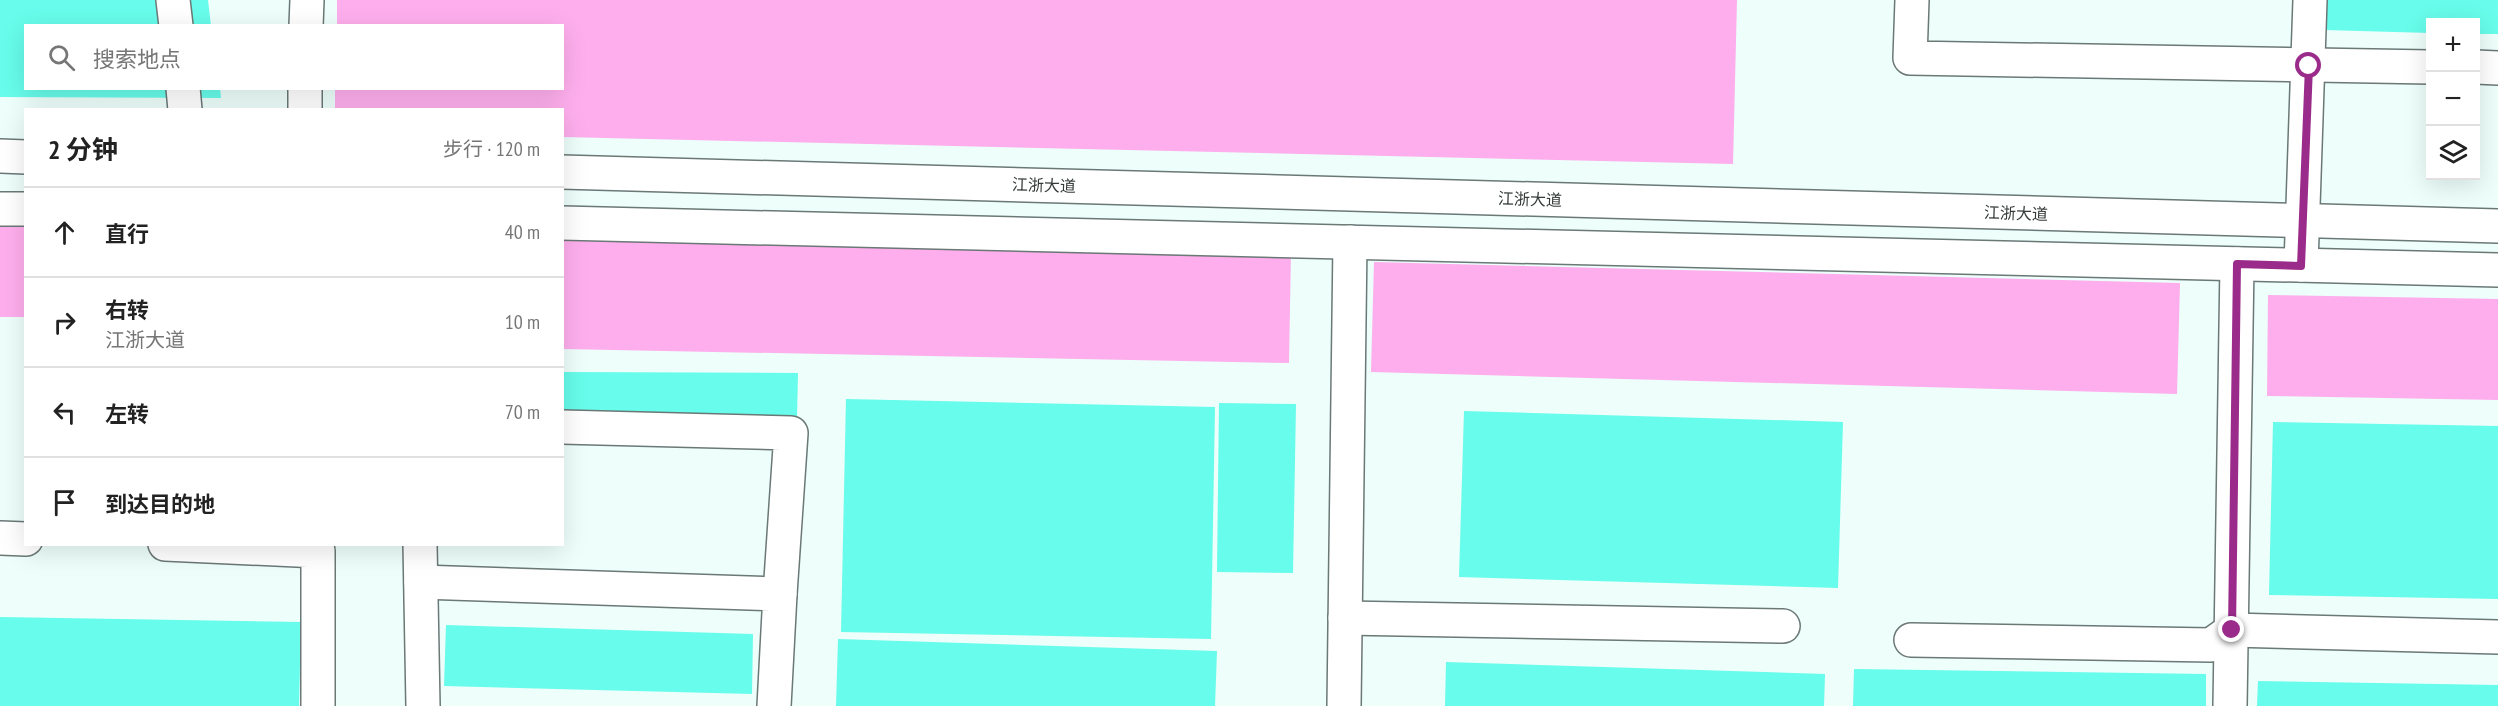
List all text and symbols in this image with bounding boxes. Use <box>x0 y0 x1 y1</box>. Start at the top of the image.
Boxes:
map controls <box>2426 18 2480 180</box>
button: + <box>2426 18 2480 72</box>
search box <box>24 24 564 90</box>
icon: search <box>45 41 78 74</box>
text: 搜索地点 <box>93 45 181 73</box>
route start <box>2295 52 2321 78</box>
button: − <box>2426 72 2480 126</box>
button: layers <box>2426 126 2480 180</box>
text: 2 分钟 <box>48 133 118 166</box>
text: 步行 · 120 m <box>443 136 540 162</box>
street label: 江浙大道 <box>1012 174 1076 196</box>
street label: 江浙大道 <box>1498 188 1562 210</box>
street label: 江浙大道 <box>1984 202 2048 224</box>
icon: ahead <box>48 216 81 249</box>
text: 40 m <box>505 219 540 245</box>
text: 直行 <box>105 220 149 248</box>
text: 右转 <box>105 296 149 324</box>
icon: right <box>48 306 81 339</box>
text: 10 m <box>505 309 540 335</box>
text: 江浙大道 <box>105 327 185 353</box>
icon: left <box>48 396 81 429</box>
text: 70 m <box>505 399 540 425</box>
text: 左转 <box>105 400 149 428</box>
icon: arrive <box>48 486 81 519</box>
text: 到达目的地 <box>105 490 215 518</box>
route end <box>2218 616 2244 642</box>

